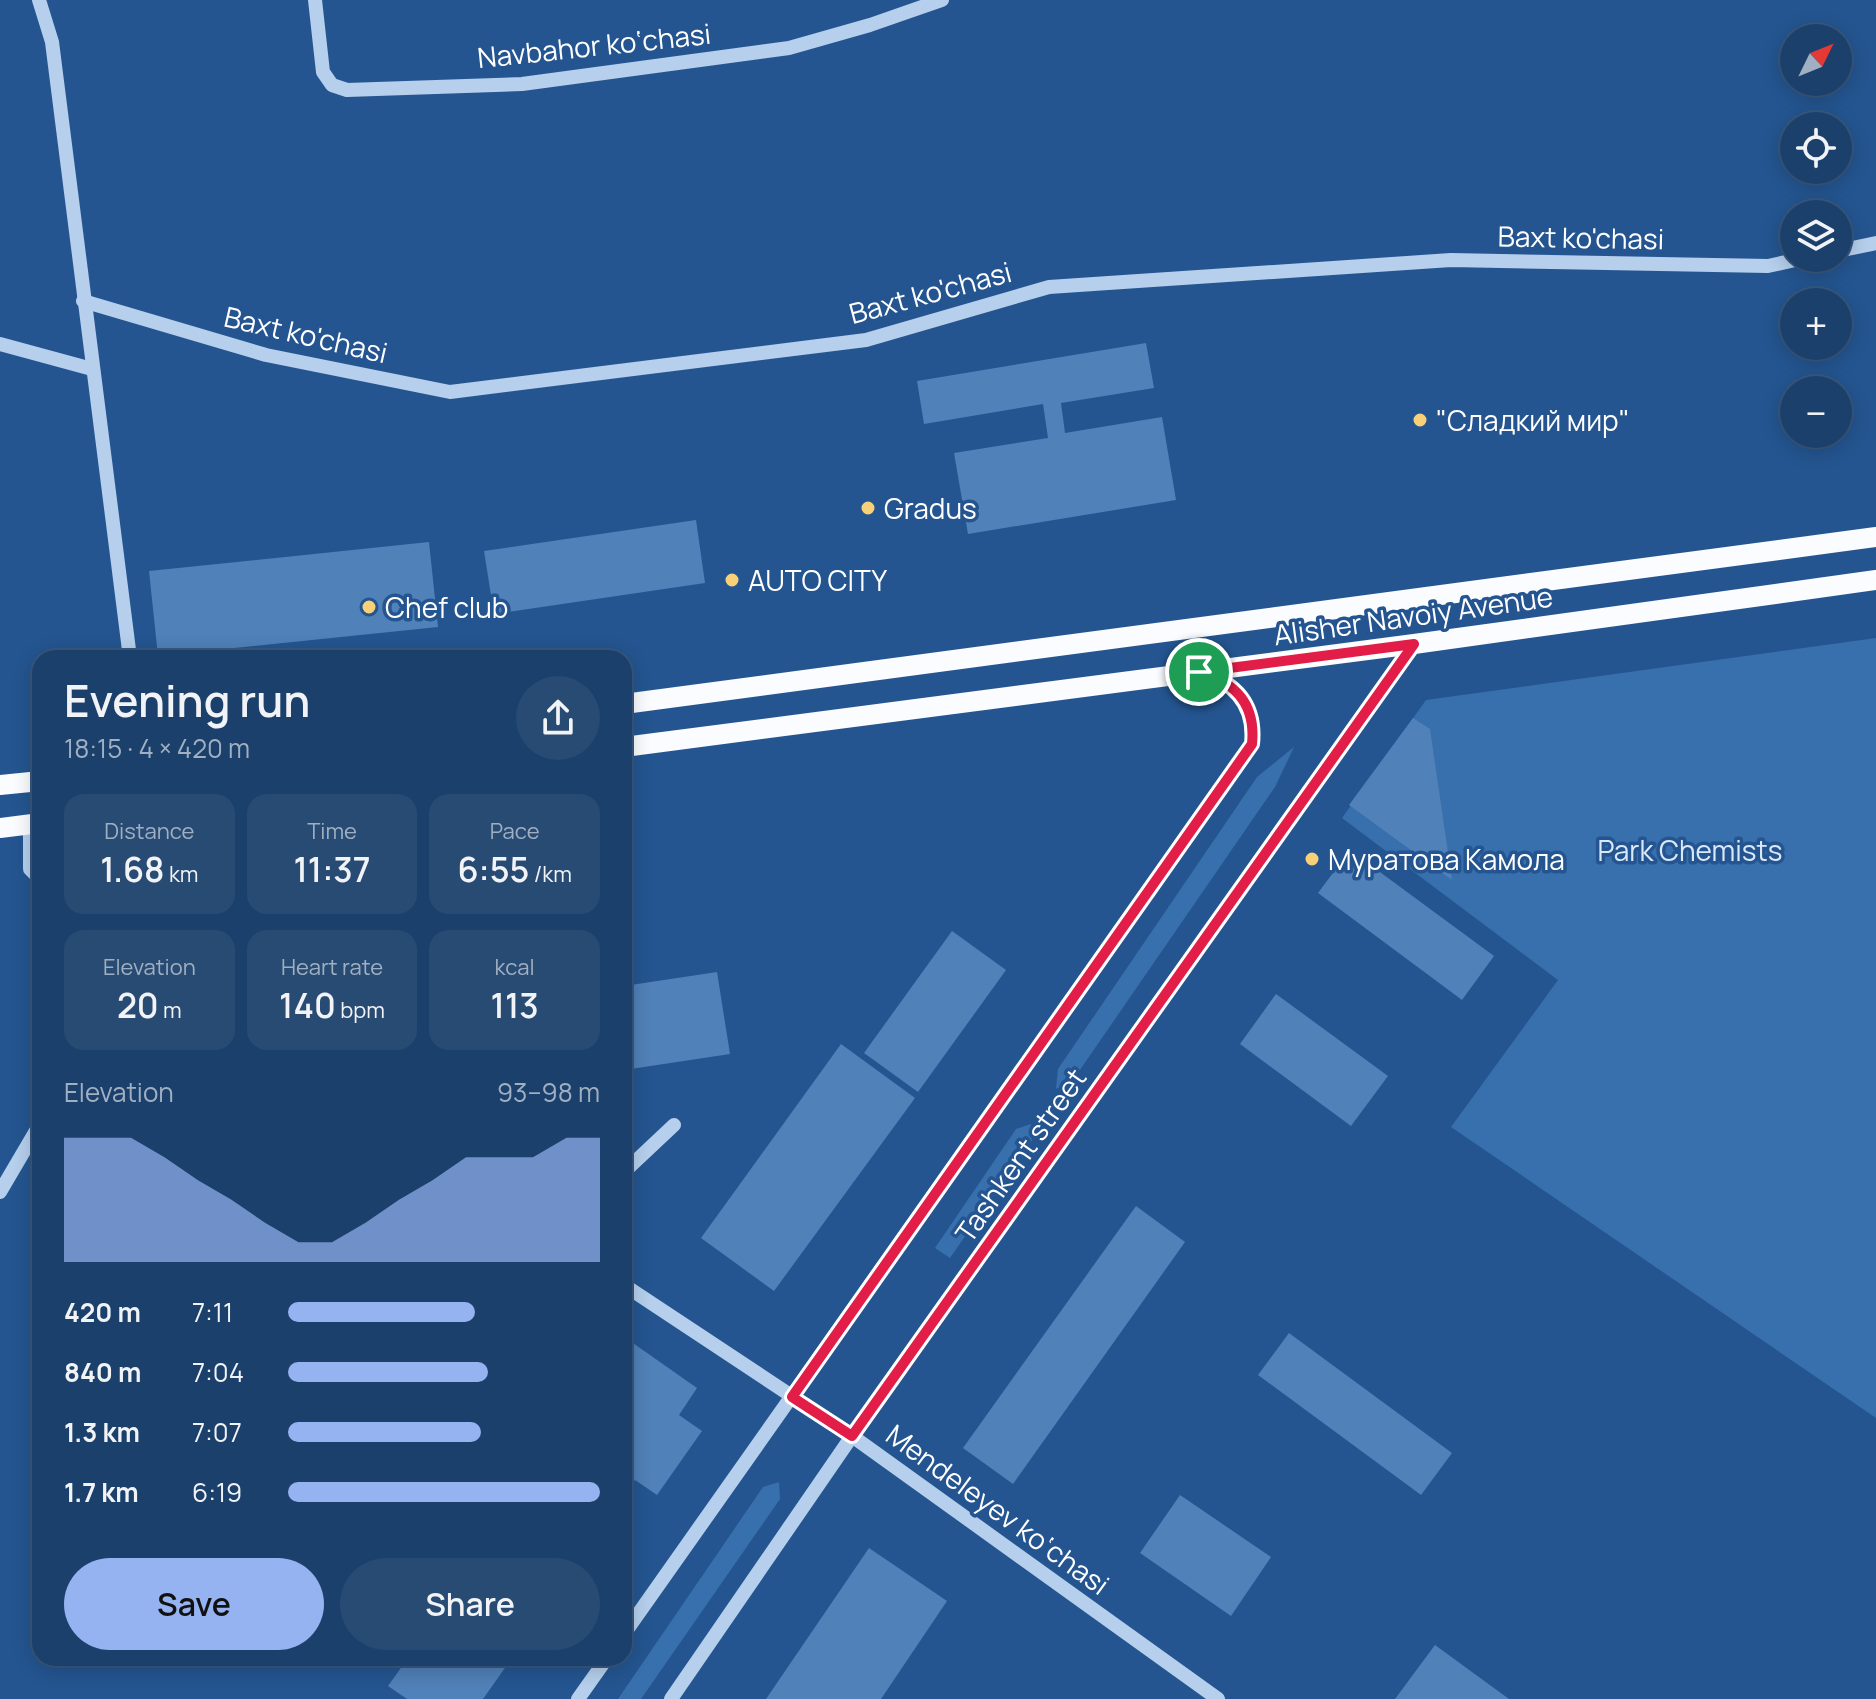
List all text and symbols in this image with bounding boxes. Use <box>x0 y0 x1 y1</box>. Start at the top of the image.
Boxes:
street label: Navbahor ko‘chasi <box>475 14 713 76</box>
north arrow <box>1780 24 1852 96</box>
map controls <box>1780 24 1852 448</box>
button: locate <box>1780 112 1852 184</box>
button: layers <box>1780 200 1852 272</box>
street label: Baxt ko'chasi <box>1497 217 1665 257</box>
street label: Baxt ko'chasi <box>845 252 1015 332</box>
button: + <box>1780 288 1852 360</box>
street label: Baxt ko'chasi <box>221 297 391 371</box>
button: − <box>1780 376 1852 448</box>
place label: "Сладкий мир" <box>1436 401 1630 439</box>
marker: "Сладкий мир" <box>1411 411 1429 429</box>
place label: Gradus <box>884 489 977 527</box>
marker: Gradus <box>859 499 877 517</box>
place label: AUTO CITY <box>748 561 888 599</box>
marker: AUTO CITY <box>723 571 741 589</box>
street label: Alisher Navoiy Avenue <box>1271 577 1555 653</box>
place label: Chef club <box>385 588 508 626</box>
marker: Chef club <box>360 598 378 616</box>
pin <box>1165 638 1233 706</box>
icon: arrive <box>1177 650 1221 694</box>
text: Evening run <box>64 670 310 730</box>
button: share <box>516 676 600 760</box>
text: 18:15 · 4 × 420 m <box>64 730 250 766</box>
text: Distance <box>104 816 194 846</box>
text: Time <box>307 816 357 846</box>
text: Pace <box>490 816 540 846</box>
park label: Park Chemists <box>1598 831 1782 869</box>
place label: Муратова Камола <box>1328 840 1565 878</box>
text: 1.68 <box>100 846 165 892</box>
text: 11:37 <box>293 846 371 892</box>
text: 6:55 <box>457 846 529 892</box>
marker: Муратова Камола <box>1303 850 1321 868</box>
text: km <box>165 859 198 889</box>
text: /km <box>529 859 572 889</box>
text: Elevation <box>103 952 196 982</box>
text: Heart rate <box>281 952 383 982</box>
text: kcal <box>495 952 535 982</box>
text: 20 <box>117 982 159 1028</box>
text: 140 <box>279 982 336 1028</box>
text: 113 <box>491 982 539 1028</box>
text: m <box>159 995 182 1025</box>
text: bpm <box>336 995 385 1025</box>
street label: Tashkent street <box>946 1060 1094 1250</box>
text: Elevation <box>64 1074 174 1110</box>
text: 93–98 m <box>497 1074 600 1110</box>
text: 420 m <box>64 1294 141 1330</box>
text: 7:11 <box>192 1294 233 1330</box>
text: 840 m <box>64 1354 141 1390</box>
text: 7:04 <box>192 1354 244 1390</box>
text: 1.3 km <box>64 1414 140 1450</box>
text: 7:07 <box>192 1414 242 1450</box>
street label: Mendeleyev ko‘chasi <box>879 1415 1117 1603</box>
text: 1.7 km <box>64 1474 139 1510</box>
text: 6:19 <box>192 1474 242 1510</box>
button: Save <box>64 1558 324 1650</box>
button: Share <box>340 1558 600 1650</box>

